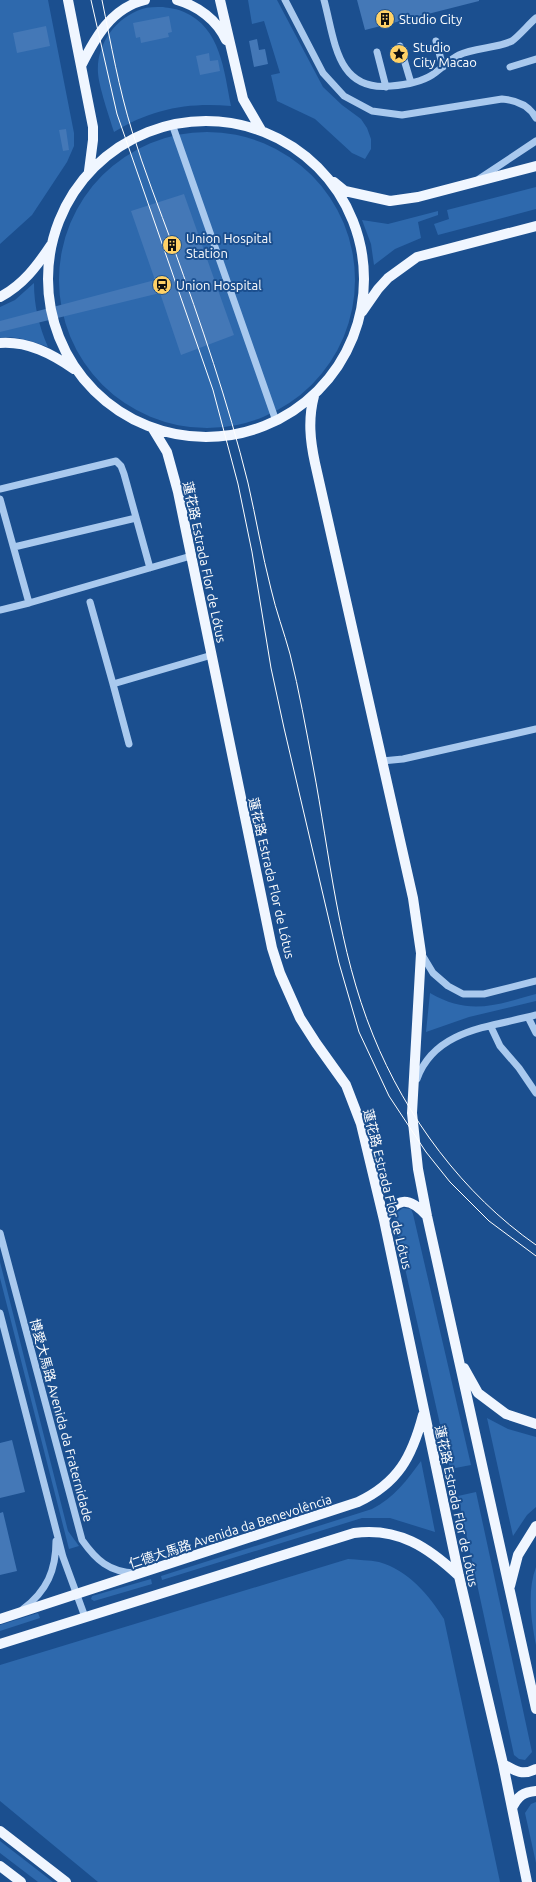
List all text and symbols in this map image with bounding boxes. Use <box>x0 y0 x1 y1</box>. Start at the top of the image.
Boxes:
building icon: Studio City <box>374 8 396 30</box>
place label: Studio City <box>399 12 462 26</box>
place label: Studio City Macao <box>413 40 477 69</box>
place icon: Studio City Macao <box>388 43 410 65</box>
place label: Union Hospital Station <box>186 231 272 260</box>
building icon: Union Hospital Station <box>161 234 183 256</box>
station icon: Union Hospital <box>151 274 173 296</box>
place label: Union Hospital <box>176 278 262 292</box>
street label: 蓮花路 Estrada Flor de Lótus <box>181 480 229 644</box>
street label: 蓮花路 Estrada Flor de Lótus <box>247 796 297 960</box>
street label: 蓮花路 Estrada Flor de Lótus <box>361 1107 415 1271</box>
street label: 博愛大馬路 Avenida da Fraternidade <box>28 1317 96 1523</box>
street label: 蓮花路 Estrada Flor de Lótus <box>433 1424 481 1588</box>
street label: 仁德大馬路 Avenida da Benevolência <box>127 1491 333 1571</box>

